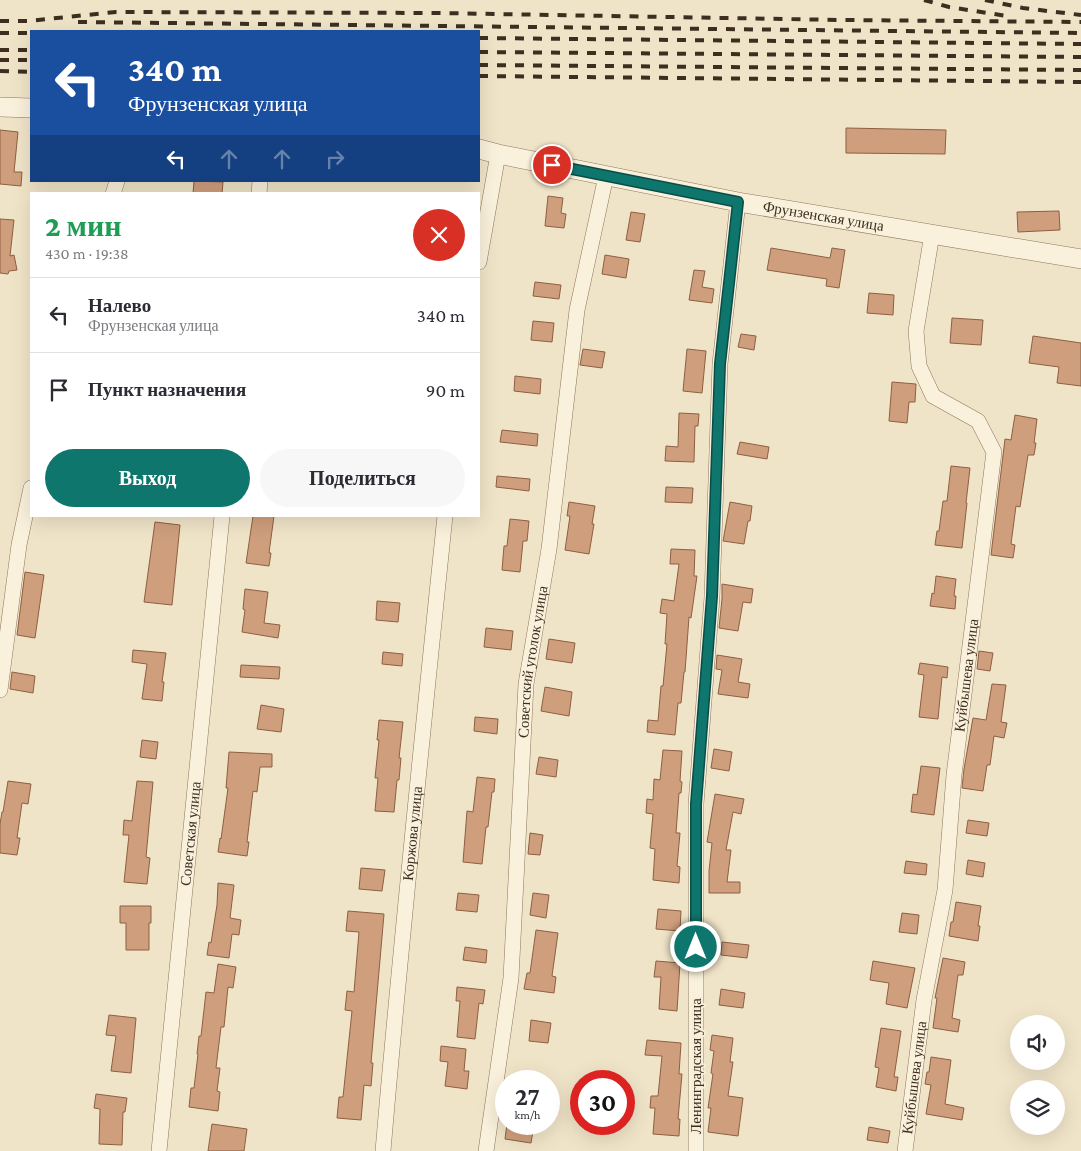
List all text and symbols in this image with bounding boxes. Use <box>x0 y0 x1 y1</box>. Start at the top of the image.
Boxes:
icon: left <box>45 50 110 115</box>
text: 340 m <box>128 50 222 89</box>
text: Фрунзенская улица <box>128 91 308 116</box>
pin <box>531 144 573 186</box>
icon: left <box>162 145 190 173</box>
icon: ahead <box>215 145 243 173</box>
icon: ahead <box>268 145 296 173</box>
icon: right <box>321 145 349 173</box>
icon: arrive <box>538 151 566 179</box>
street label: Фрунзенская улица <box>762 198 886 234</box>
text: 2 мин <box>45 209 122 242</box>
button: close <box>413 209 465 261</box>
text: 430 m · 19:38 <box>45 245 129 262</box>
text: Налево <box>88 295 151 316</box>
icon: left <box>45 301 73 329</box>
text: 340 m <box>417 305 465 326</box>
text: Фрунзенская улица <box>88 317 219 334</box>
icon: arrive <box>45 376 73 404</box>
text: Пункт назначения <box>88 379 246 400</box>
text: 90 m <box>426 380 465 401</box>
button: Выход <box>45 449 250 507</box>
button: Поделиться <box>260 449 465 507</box>
street label: Советский уголок улица <box>515 584 551 738</box>
street label: Куйбышева улица <box>951 617 981 733</box>
street label: Советская улица <box>177 780 204 887</box>
street label: Коржова улица <box>400 785 425 882</box>
position arrow <box>669 920 721 972</box>
street label: Ленинградская улица <box>688 998 704 1134</box>
map controls <box>1010 1015 1065 1135</box>
button: sound <box>1010 1015 1065 1070</box>
street label: Куйбышева улица <box>899 1020 929 1135</box>
speed limit sign: 30 <box>570 1070 635 1135</box>
button: layers <box>1010 1080 1065 1135</box>
text: 27 <box>515 1083 540 1110</box>
text: km/h <box>515 1108 540 1122</box>

